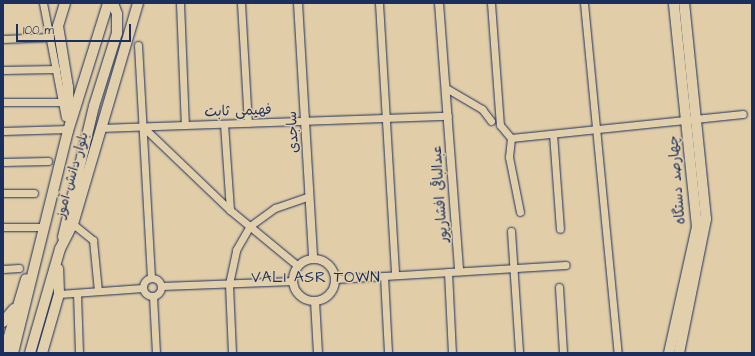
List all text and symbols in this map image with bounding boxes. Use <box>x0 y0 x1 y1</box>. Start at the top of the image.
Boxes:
scale bar <box>18 16 133 42</box>
text: 100 m <box>23 22 54 39</box>
street label: فهیمی ثابت <box>204 101 272 121</box>
street label: ساجدی <box>284 111 302 153</box>
street label: بلوار دانش آموز <box>52 130 92 220</box>
street label: چهارصد دستگاه <box>665 135 689 225</box>
street label: عبدالباقی افشارپور <box>428 145 452 243</box>
district label: VALI ASR TOWN <box>251 269 381 287</box>

